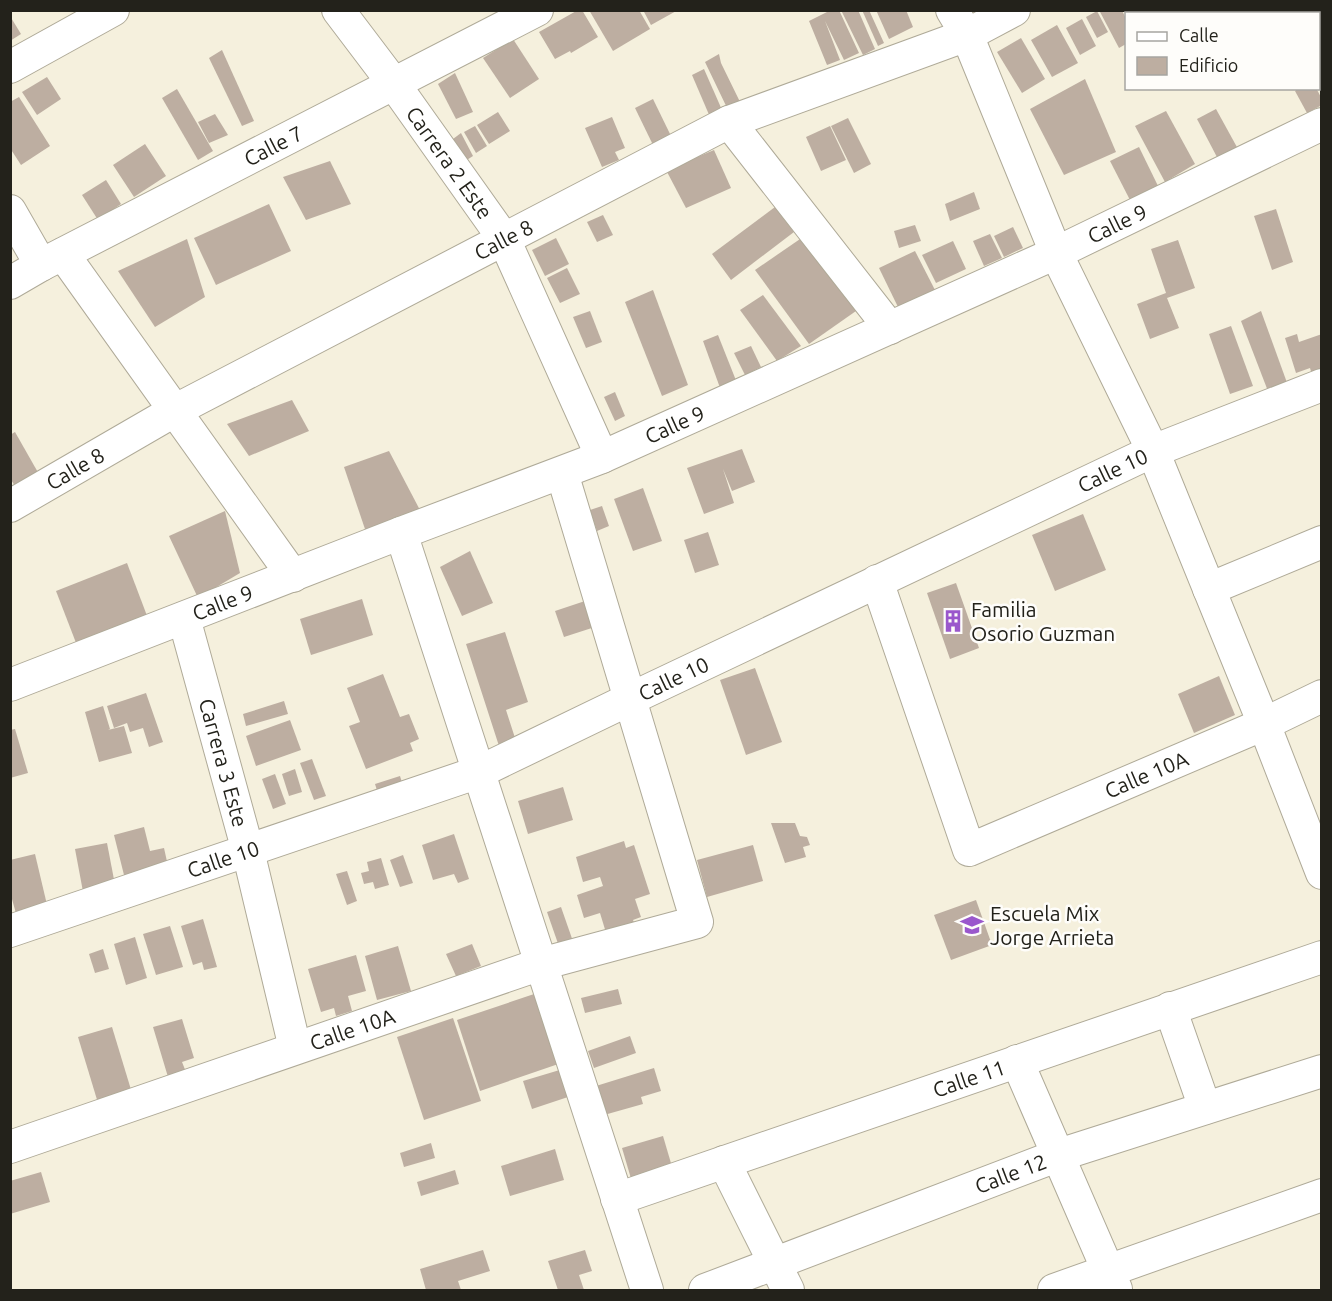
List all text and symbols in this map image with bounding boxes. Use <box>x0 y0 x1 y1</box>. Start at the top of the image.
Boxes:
legend <box>1125 12 1320 90</box>
text: Calle <box>1179 25 1219 45</box>
text: Edificio <box>1179 55 1238 75</box>
street label: Carrera 2 Este <box>402 102 498 223</box>
street label: Calle 7 <box>240 121 307 171</box>
street label: Calle 9 <box>1083 199 1151 248</box>
street label: Calle 8 <box>470 214 537 265</box>
street label: Calle 9 <box>641 401 708 448</box>
street label: Calle 8 <box>42 442 108 495</box>
street label: Calle 10 <box>1074 443 1152 497</box>
street label: Calle 9 <box>189 580 256 625</box>
place label: Familia Osorio Guzman <box>971 597 1115 645</box>
building icon: Familia Osorio Guzman <box>940 608 966 634</box>
street label: Calle 10 <box>634 652 712 705</box>
street label: Carrera 3 Este <box>195 696 253 830</box>
street label: Calle 10A <box>1101 746 1192 803</box>
street label: Calle 10 <box>184 835 262 882</box>
place label: Escuela Mix Jorge Arrieta <box>990 901 1114 949</box>
school or university icon: Escuela Mix Jorge Arrieta <box>959 912 985 938</box>
street label: Calle 10A <box>306 1003 398 1055</box>
street label: Calle 11 <box>930 1055 1008 1102</box>
street label: Calle 12 <box>971 1149 1050 1198</box>

